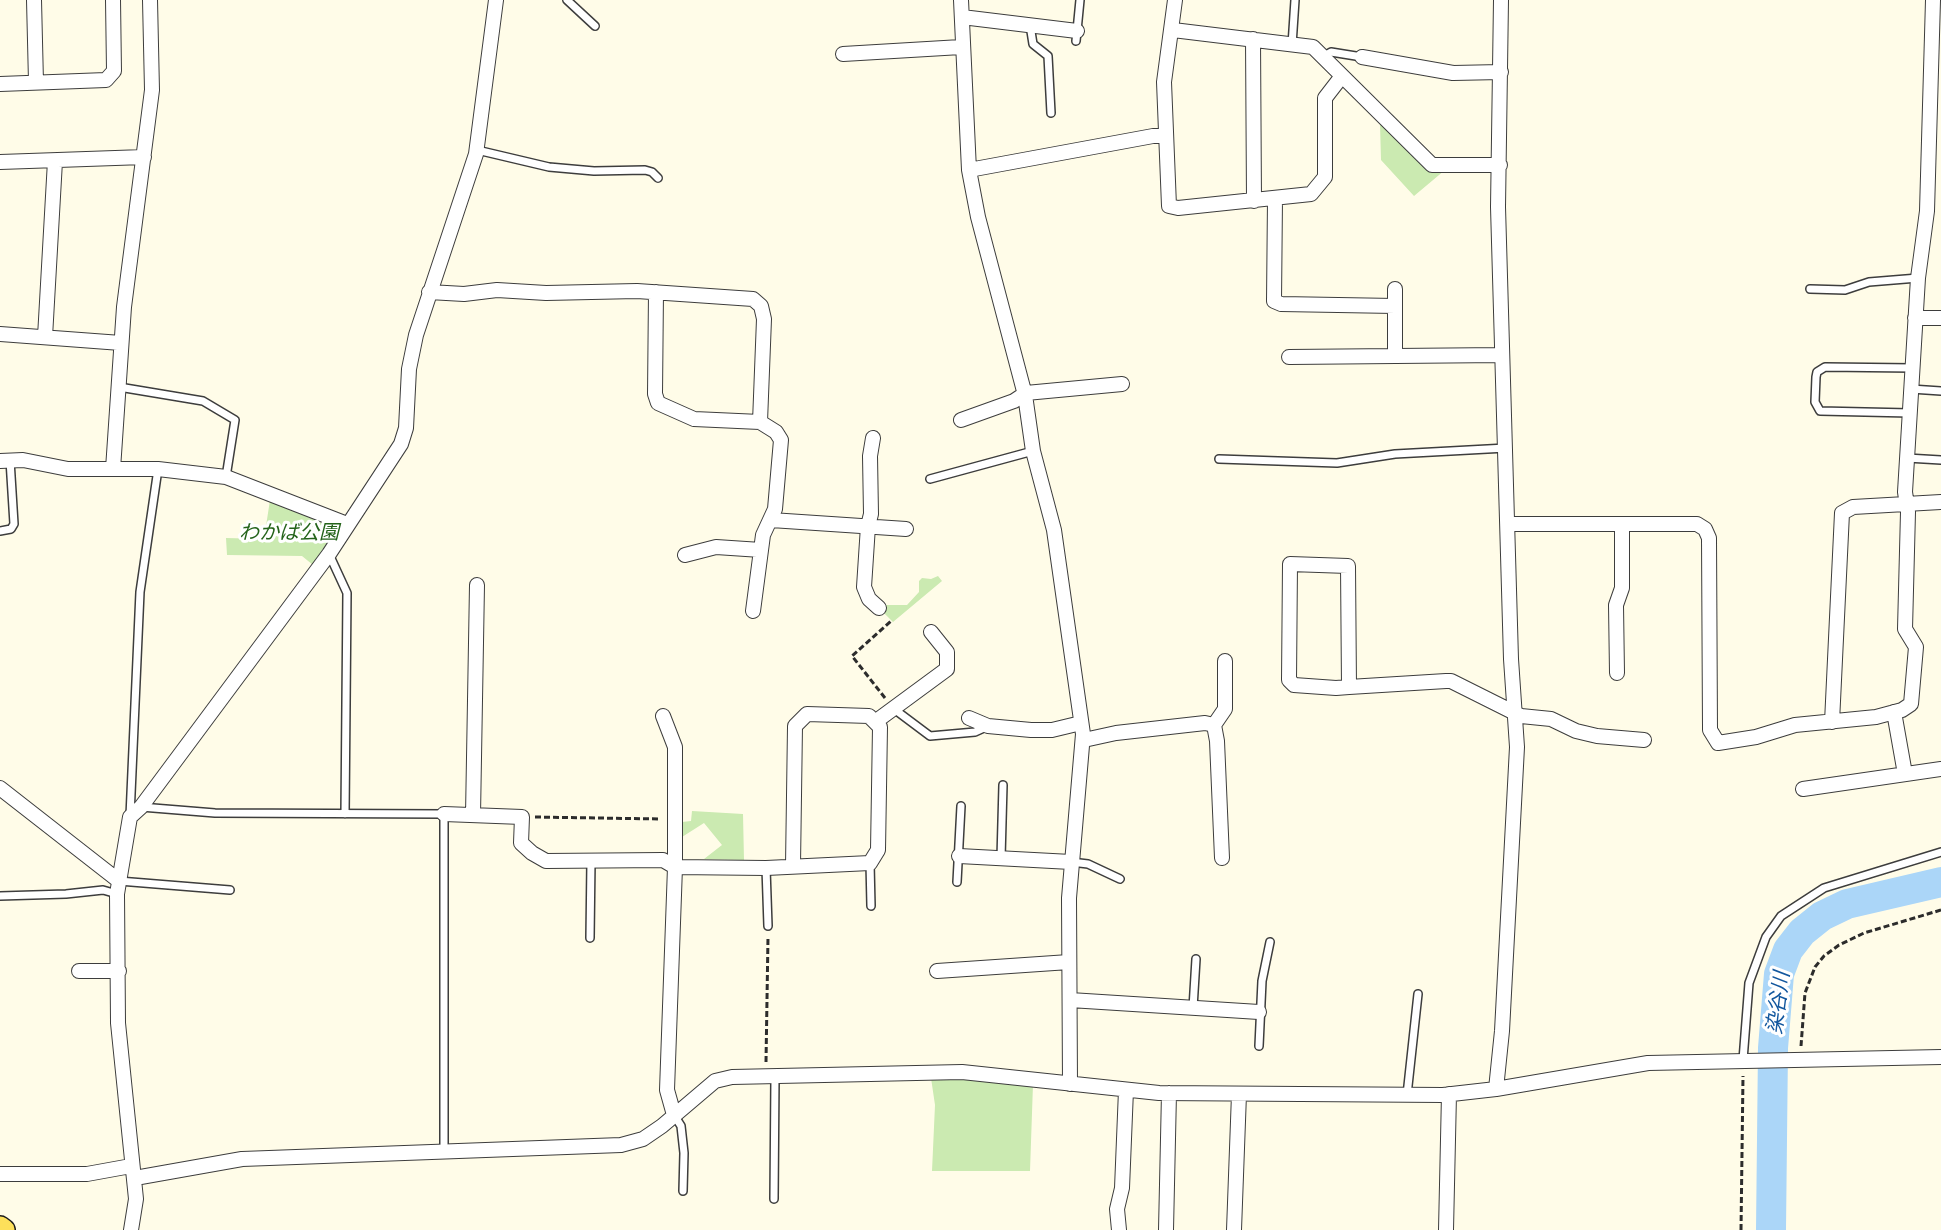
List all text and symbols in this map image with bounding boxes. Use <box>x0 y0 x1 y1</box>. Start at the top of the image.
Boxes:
park label: わかば公園 <box>239 521 339 545</box>
water label: 染谷川 <box>1763 970 1795 1036</box>

